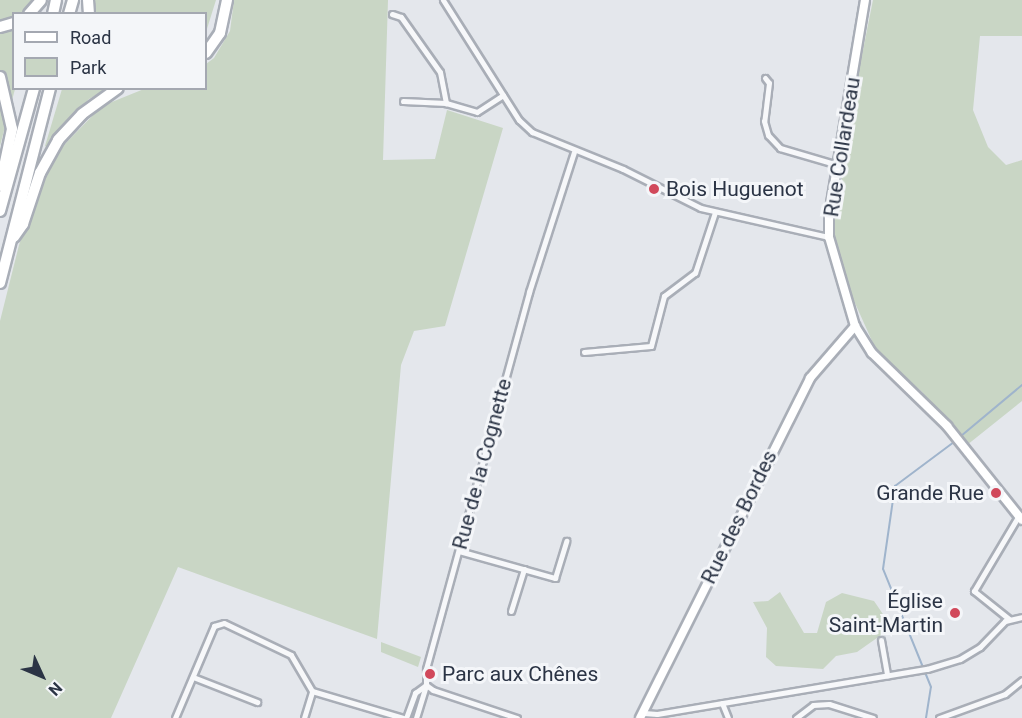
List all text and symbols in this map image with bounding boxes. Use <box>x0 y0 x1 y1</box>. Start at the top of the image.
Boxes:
legend <box>12 12 207 90</box>
text: Road <box>70 27 111 48</box>
text: Park <box>70 57 106 78</box>
street label: Rue Collardeau <box>819 75 865 219</box>
place label: Bois Huguenot <box>666 176 804 202</box>
marker: Bois Huguenot <box>647 182 661 196</box>
street label: Rue de la Cognette <box>447 376 517 552</box>
street label: Rue des Bordes <box>696 446 782 588</box>
place label: Grande Rue <box>876 480 984 506</box>
marker: Grande Rue <box>989 486 1003 500</box>
place label: Église Saint-Martin <box>829 588 943 638</box>
marker: Église Saint-Martin <box>948 606 962 620</box>
north arrow <box>12 646 72 706</box>
place label: Parc aux Chênes <box>442 661 598 687</box>
marker: Parc aux Chênes <box>423 667 437 681</box>
text: N <box>45 678 66 700</box>

